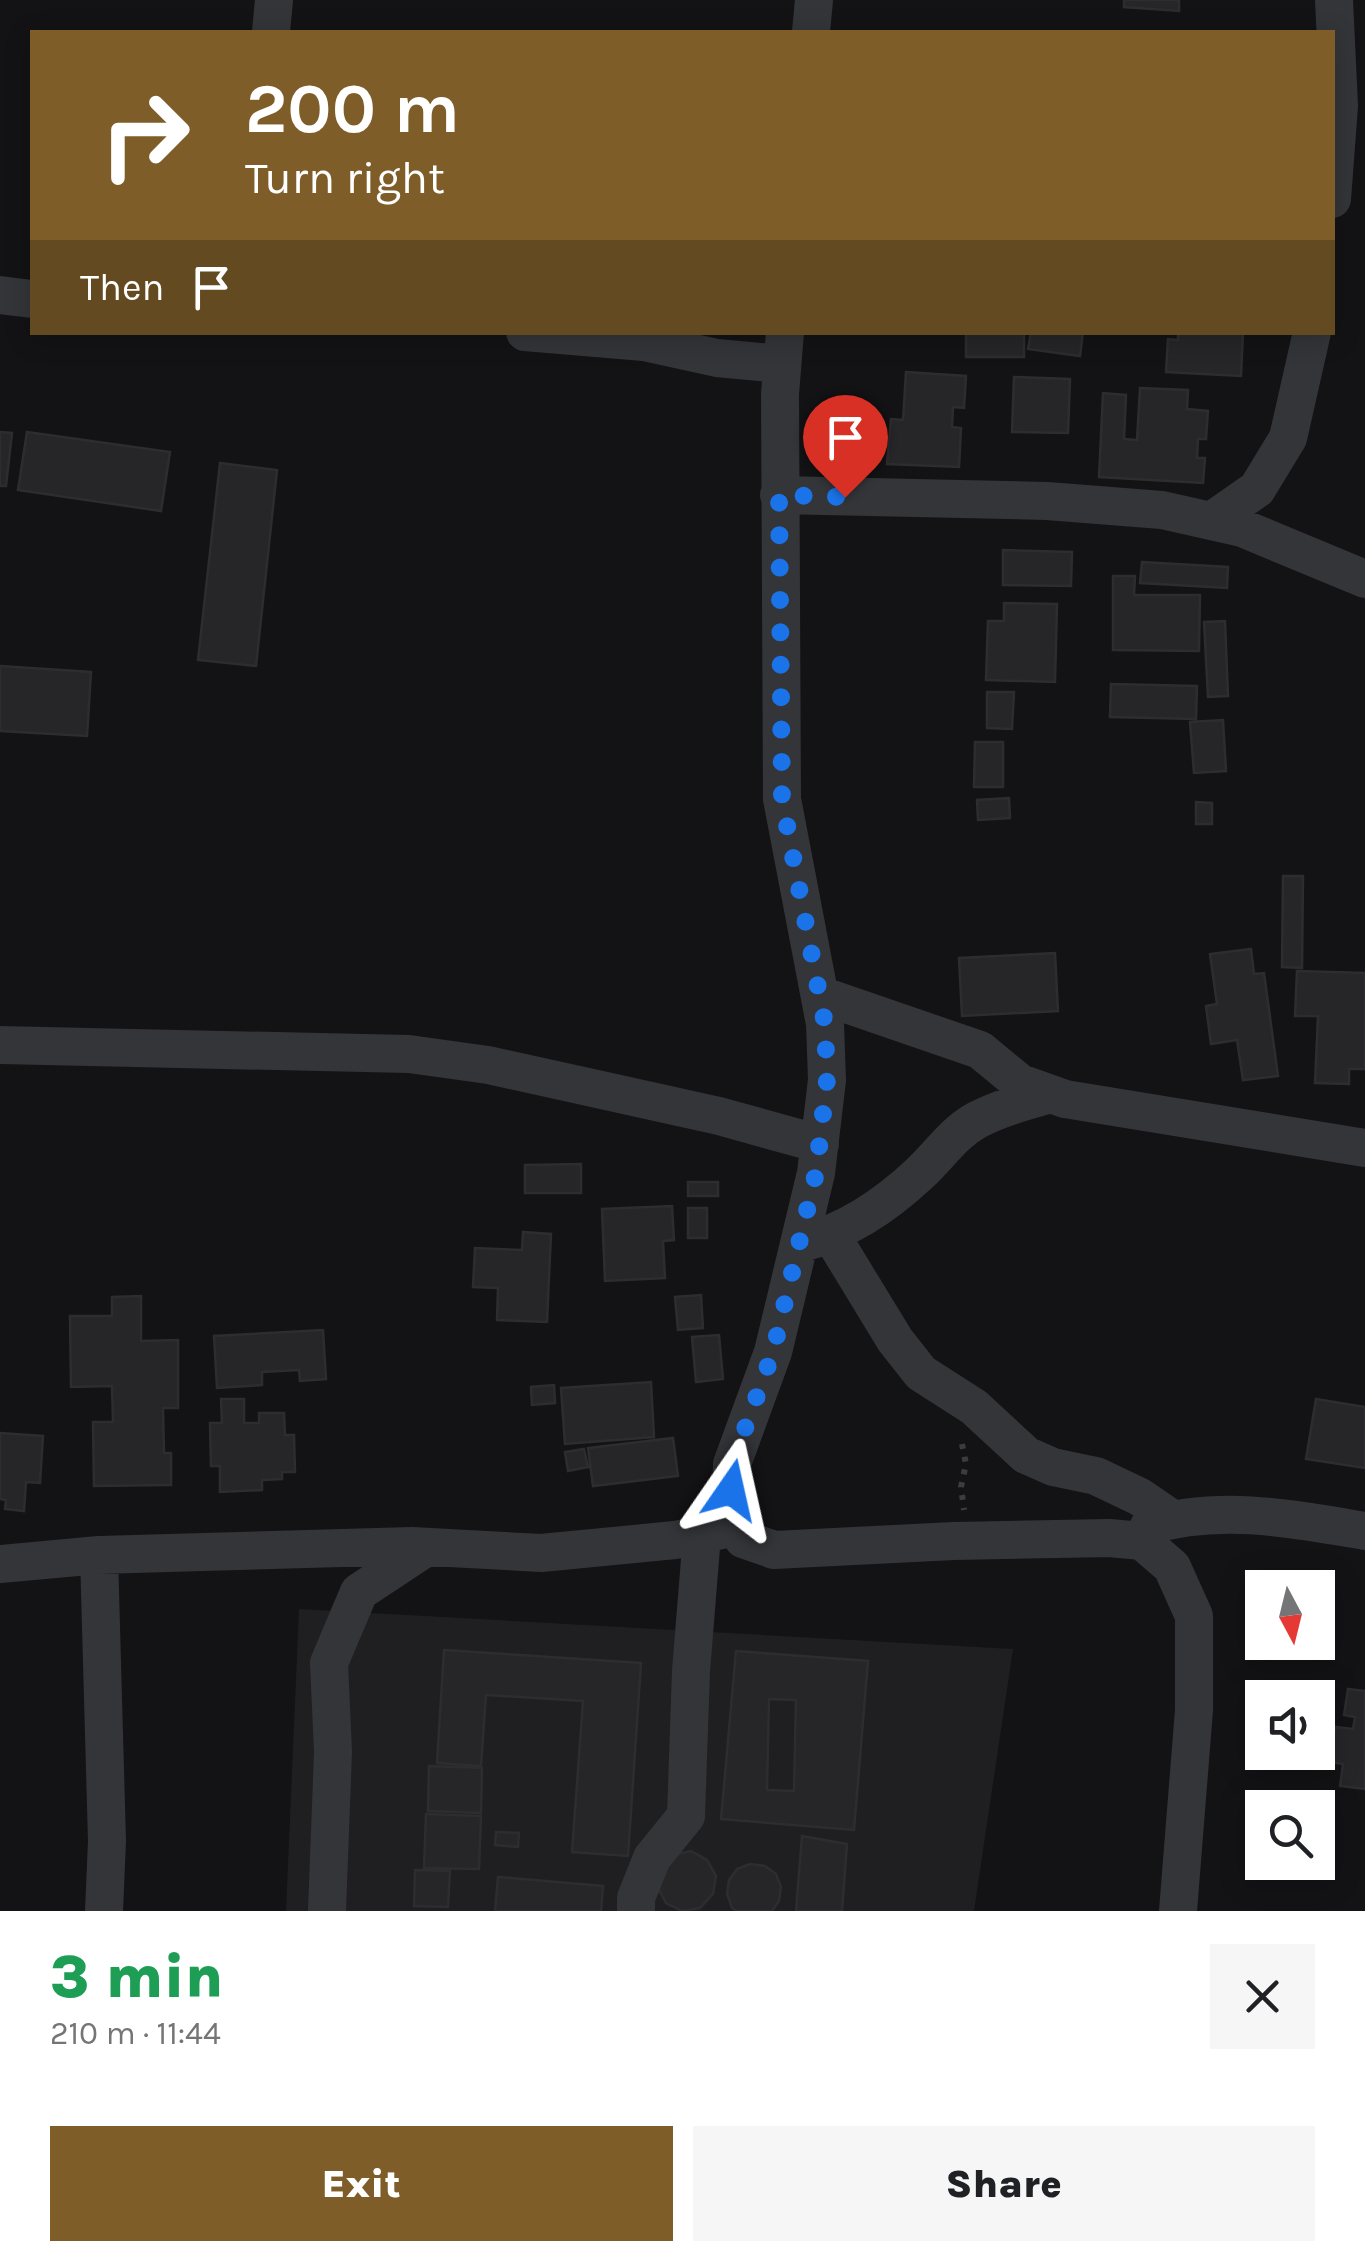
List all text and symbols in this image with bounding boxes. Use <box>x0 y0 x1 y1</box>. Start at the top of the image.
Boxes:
text: 200 m <box>245 68 460 150</box>
icon: right <box>80 70 210 200</box>
text: Turn right <box>245 152 445 204</box>
icon: arrive <box>184 260 239 315</box>
text: Then <box>80 265 164 310</box>
pin <box>803 395 888 498</box>
icon: arrive <box>818 410 873 465</box>
position arrow <box>679 1438 783 1542</box>
north arrow <box>1245 1570 1335 1660</box>
map controls <box>1245 1570 1335 1880</box>
button: sound <box>1245 1680 1335 1770</box>
button: search <box>1245 1790 1335 1880</box>
text: 3 min <box>50 1942 223 2012</box>
button: close <box>1210 1944 1315 2049</box>
text: 210 m · 11:44 <box>50 2015 221 2052</box>
button: Exit <box>50 2126 673 2241</box>
button: Share <box>693 2126 1315 2241</box>

